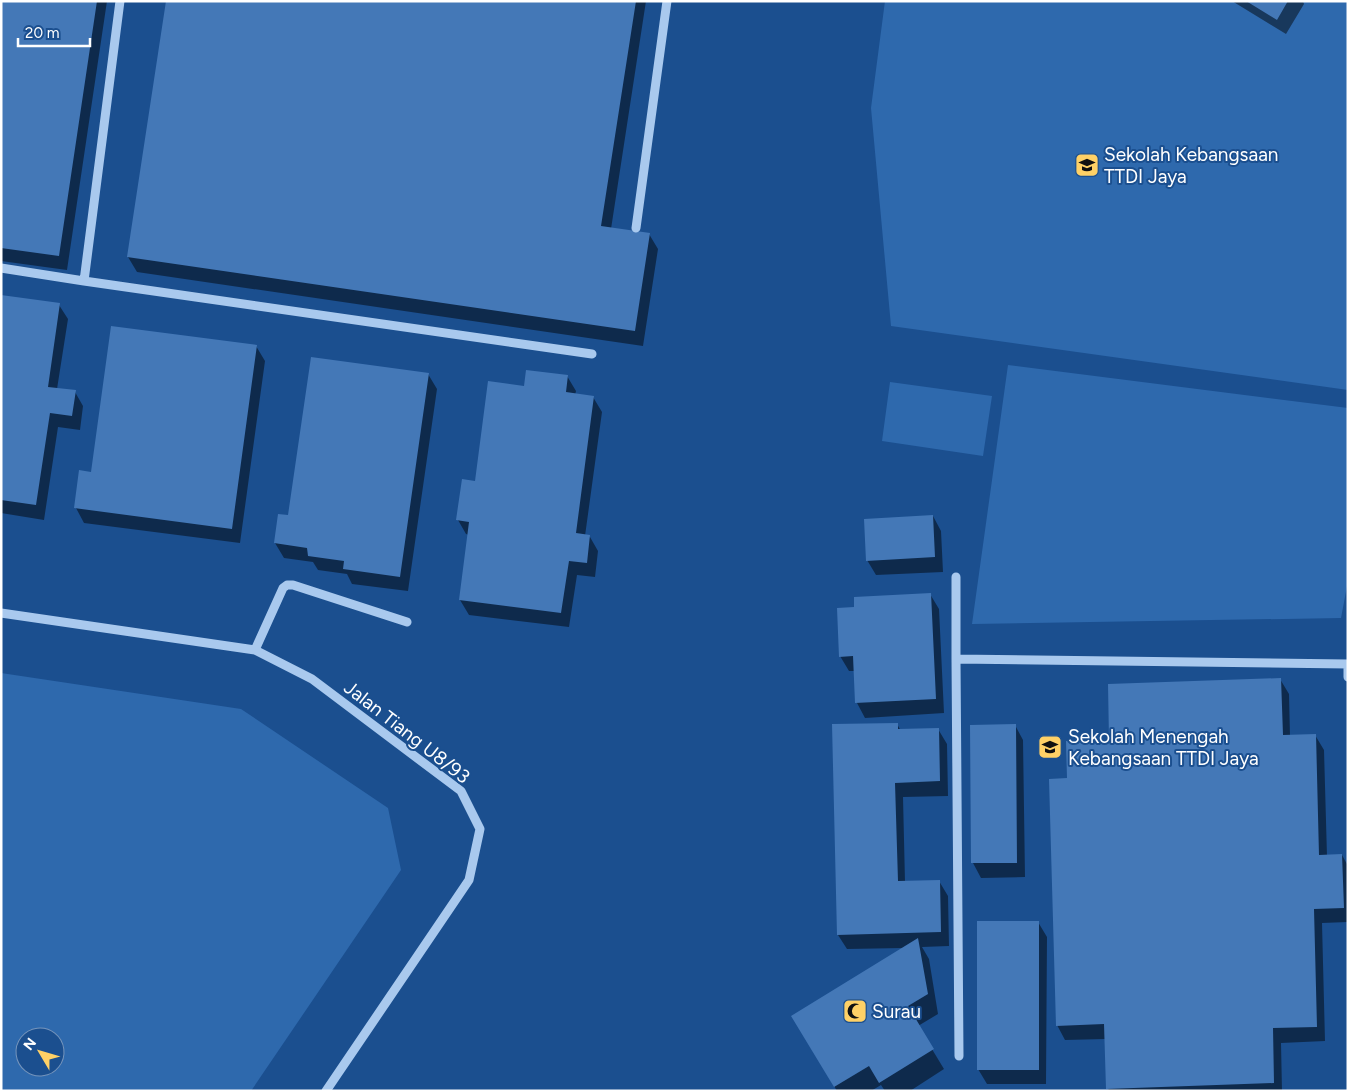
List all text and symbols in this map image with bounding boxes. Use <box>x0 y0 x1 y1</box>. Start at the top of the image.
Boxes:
scale bar <box>18 15 90 47</box>
text: 20 m <box>25 24 59 42</box>
place label: Sekolah Kebangsaan TTDI Jaya <box>1104 143 1278 188</box>
school or university icon: Sekolah Kebangsaan TTDI Jaya <box>1074 152 1100 178</box>
street label: Jalan Tiang U8/93 <box>340 676 474 788</box>
place label: Sekolah Menengah Kebangsaan TTDI Jaya <box>1068 725 1259 770</box>
school or university icon: Sekolah Menengah Kebangsaan TTDI Jaya <box>1037 734 1063 760</box>
mosque icon: Surau <box>842 998 868 1024</box>
place label: Surau <box>872 1000 921 1023</box>
north arrow <box>15 1027 65 1077</box>
text: N <box>20 1035 40 1054</box>

